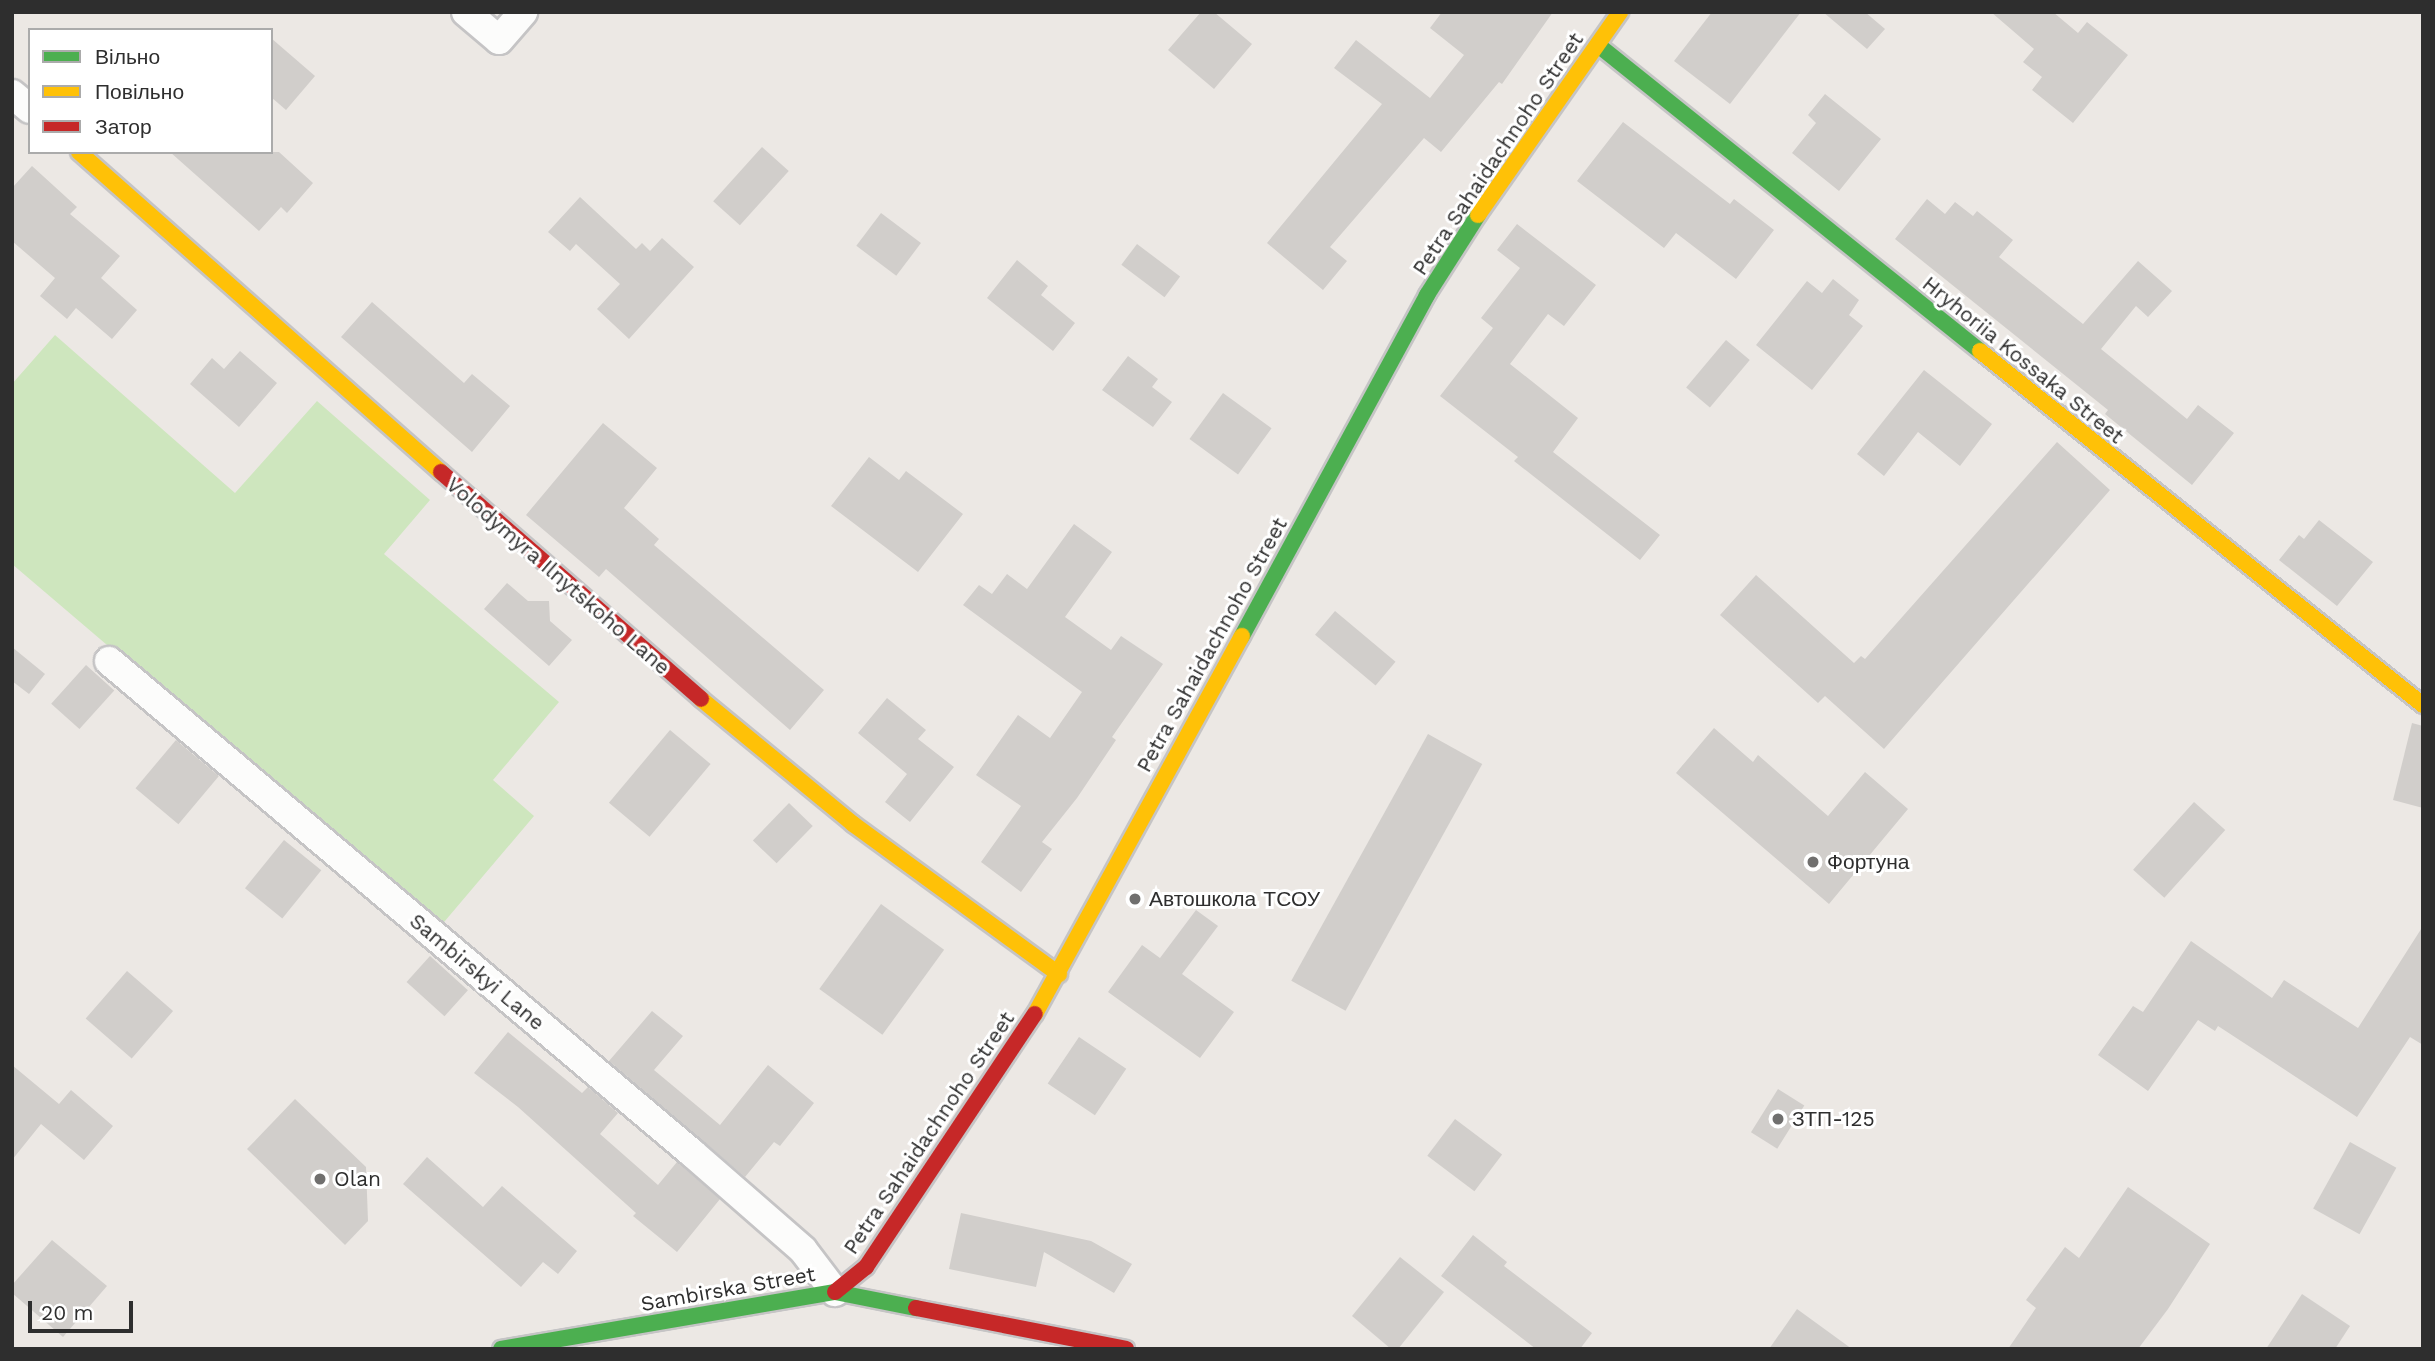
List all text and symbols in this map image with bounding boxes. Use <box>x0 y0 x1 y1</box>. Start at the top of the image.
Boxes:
legend <box>28 28 273 154</box>
street label: Petra Sahaidachnoho Street <box>1407 28 1589 280</box>
text: Вільно <box>95 44 160 69</box>
text: Повільно <box>95 79 184 104</box>
text: Затор <box>95 114 152 139</box>
street label: Hryhoriia Kossaka Street <box>1917 271 2129 449</box>
street label: Volodymyra Ilnytskoho Lane <box>441 472 675 680</box>
street label: Petra Sahaidachnoho Street <box>1131 513 1293 777</box>
place label: Фортуна <box>1827 849 1909 875</box>
marker: Фортуна <box>1805 854 1821 870</box>
place label: Автошкола ТСОУ <box>1149 886 1320 912</box>
marker: Автошкола ТСОУ <box>1127 891 1143 907</box>
street label: Sambirskyi Lane <box>404 908 550 1036</box>
street label: Petra Sahaidachnoho Street <box>838 1007 1020 1259</box>
place label: ЗТП-125 <box>1792 1106 1875 1132</box>
marker: ЗТП-125 <box>1770 1111 1786 1127</box>
place label: Olan <box>334 1166 381 1192</box>
marker: Olan <box>312 1171 328 1187</box>
street label: Sambirska Street <box>639 1261 817 1317</box>
scale bar <box>32 1288 136 1332</box>
text: 20 m <box>41 1300 93 1325</box>

